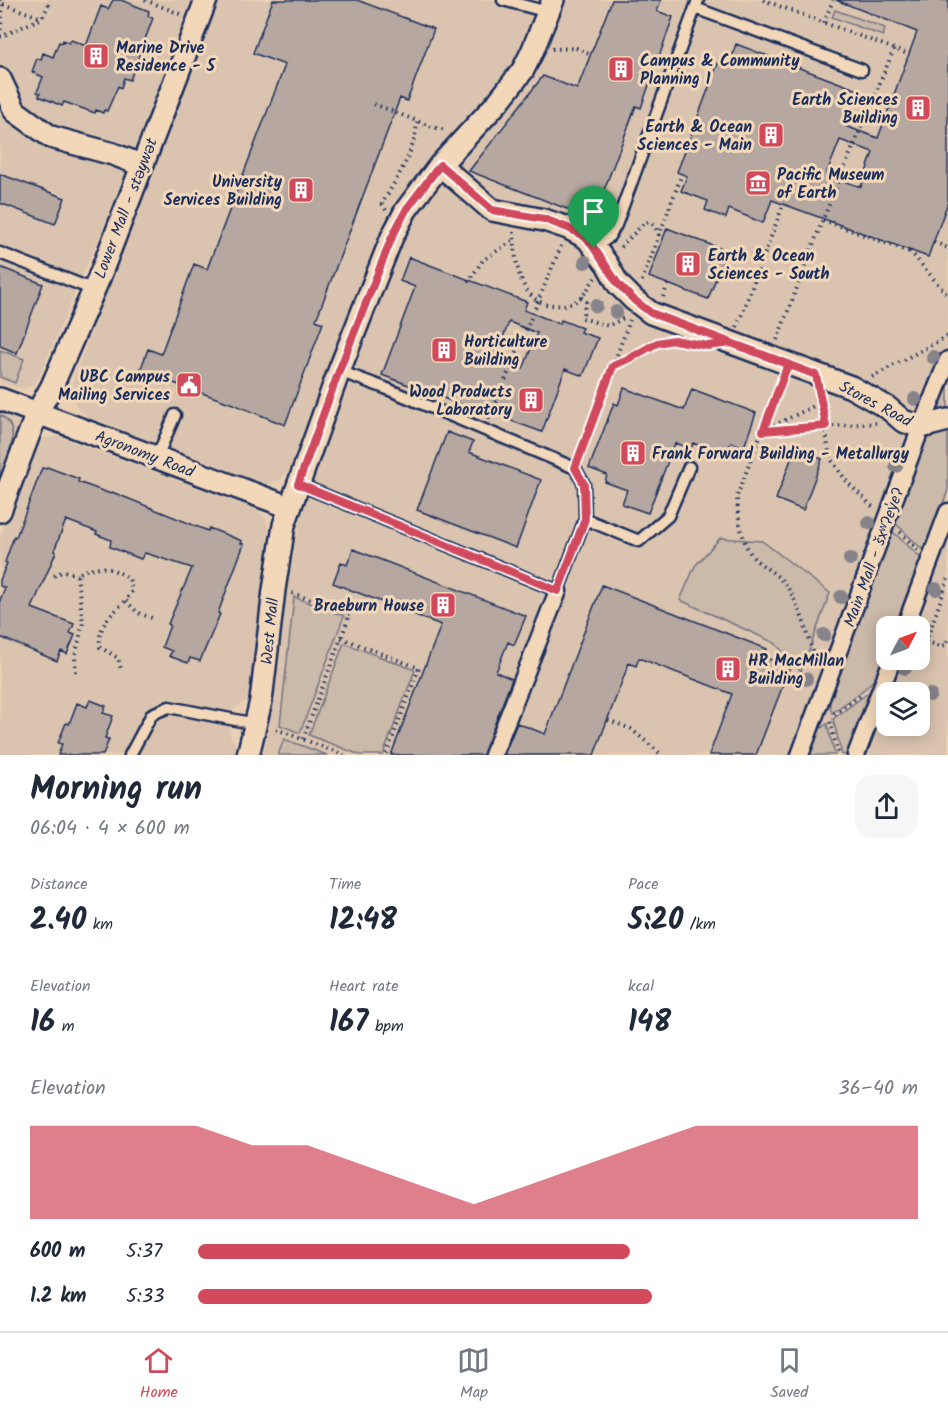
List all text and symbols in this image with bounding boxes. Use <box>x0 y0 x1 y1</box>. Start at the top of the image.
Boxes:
place label: Marine Drive Residence - 5 <box>116 36 217 79</box>
building icon: Marine Drive Residence - 5 <box>81 41 111 71</box>
place label: Campus & Community Planning 1 <box>640 49 800 92</box>
building icon: Campus & Community Planning 1 <box>606 54 636 84</box>
place label: Earth Sciences Building <box>792 88 899 131</box>
building icon: Earth Sciences Building <box>903 93 933 123</box>
place label: Earth & Ocean Sciences - Main <box>637 115 752 158</box>
building icon: Earth & Ocean Sciences - Main <box>756 120 786 150</box>
street label: Lower Mall - stəywət <box>88 134 165 283</box>
place label: Pacific Museum of Earth <box>777 163 884 206</box>
museum icon: Pacific Museum of Earth <box>743 168 773 198</box>
place label: University Services Building <box>164 170 283 213</box>
building icon: University Services Building <box>286 175 316 205</box>
pin <box>568 186 619 248</box>
icon: arrive <box>577 195 610 228</box>
place label: Earth & Ocean Sciences - South <box>708 244 830 287</box>
building icon: Earth & Ocean Sciences - South <box>673 249 703 279</box>
place label: Horticulture Building <box>464 330 548 373</box>
building icon: Horticulture Building <box>429 335 459 365</box>
place label: UBC Campus Mailing Services <box>58 365 171 408</box>
public building icon: UBC Campus Mailing Services <box>174 370 204 400</box>
street label: Stores Road <box>834 375 917 435</box>
place label: Wood Products Laboratory <box>409 380 513 423</box>
building icon: Wood Products Laboratory <box>516 385 546 415</box>
street label: Agronomy Road <box>91 424 199 485</box>
building icon: Frank Forward Building - Metallurgy <box>618 438 648 468</box>
place label: Frank Forward Building - Metallurgy <box>652 442 910 467</box>
street label: Main Mall - šxʷʔey̓eʔ <box>838 484 911 631</box>
building icon: Braeburn House <box>428 590 458 620</box>
place label: Braeburn House <box>314 594 424 619</box>
street label: West Mall <box>255 596 286 666</box>
north arrow <box>876 616 930 670</box>
map controls <box>876 616 930 736</box>
place label: HR MacMillan Building <box>748 649 844 692</box>
building icon: HR MacMillan Building <box>713 654 743 684</box>
button: layers <box>876 682 930 736</box>
text: Morning run <box>30 764 202 817</box>
button: share <box>855 775 918 838</box>
text: 06:04 · 4 × 600 m <box>30 813 190 845</box>
text: Distance <box>30 872 88 897</box>
text: Time <box>329 872 361 897</box>
text: Pace <box>628 872 659 897</box>
text: 2.40 <box>30 897 86 945</box>
text: 12:48 <box>329 897 397 945</box>
text: 5:20 <box>628 897 683 945</box>
text: km <box>86 912 113 937</box>
text: /km <box>683 912 716 937</box>
text: Elevation <box>30 974 91 999</box>
text: Heart rate <box>329 974 399 999</box>
text: kcal <box>628 974 654 999</box>
text: 16 <box>30 999 55 1047</box>
text: 167 <box>329 999 368 1047</box>
text: 148 <box>628 999 671 1047</box>
text: m <box>55 1014 74 1039</box>
text: bpm <box>368 1014 404 1039</box>
text: Elevation <box>30 1073 106 1105</box>
text: 36–40 m <box>838 1073 918 1105</box>
text: 600 m <box>30 1236 85 1268</box>
text: 5:37 <box>126 1236 162 1268</box>
text: 1.2 km <box>30 1281 86 1313</box>
text: 5:33 <box>126 1281 165 1313</box>
tab: Home <box>140 1344 178 1405</box>
tab: Map <box>457 1344 490 1405</box>
tab: Saved <box>770 1344 808 1405</box>

